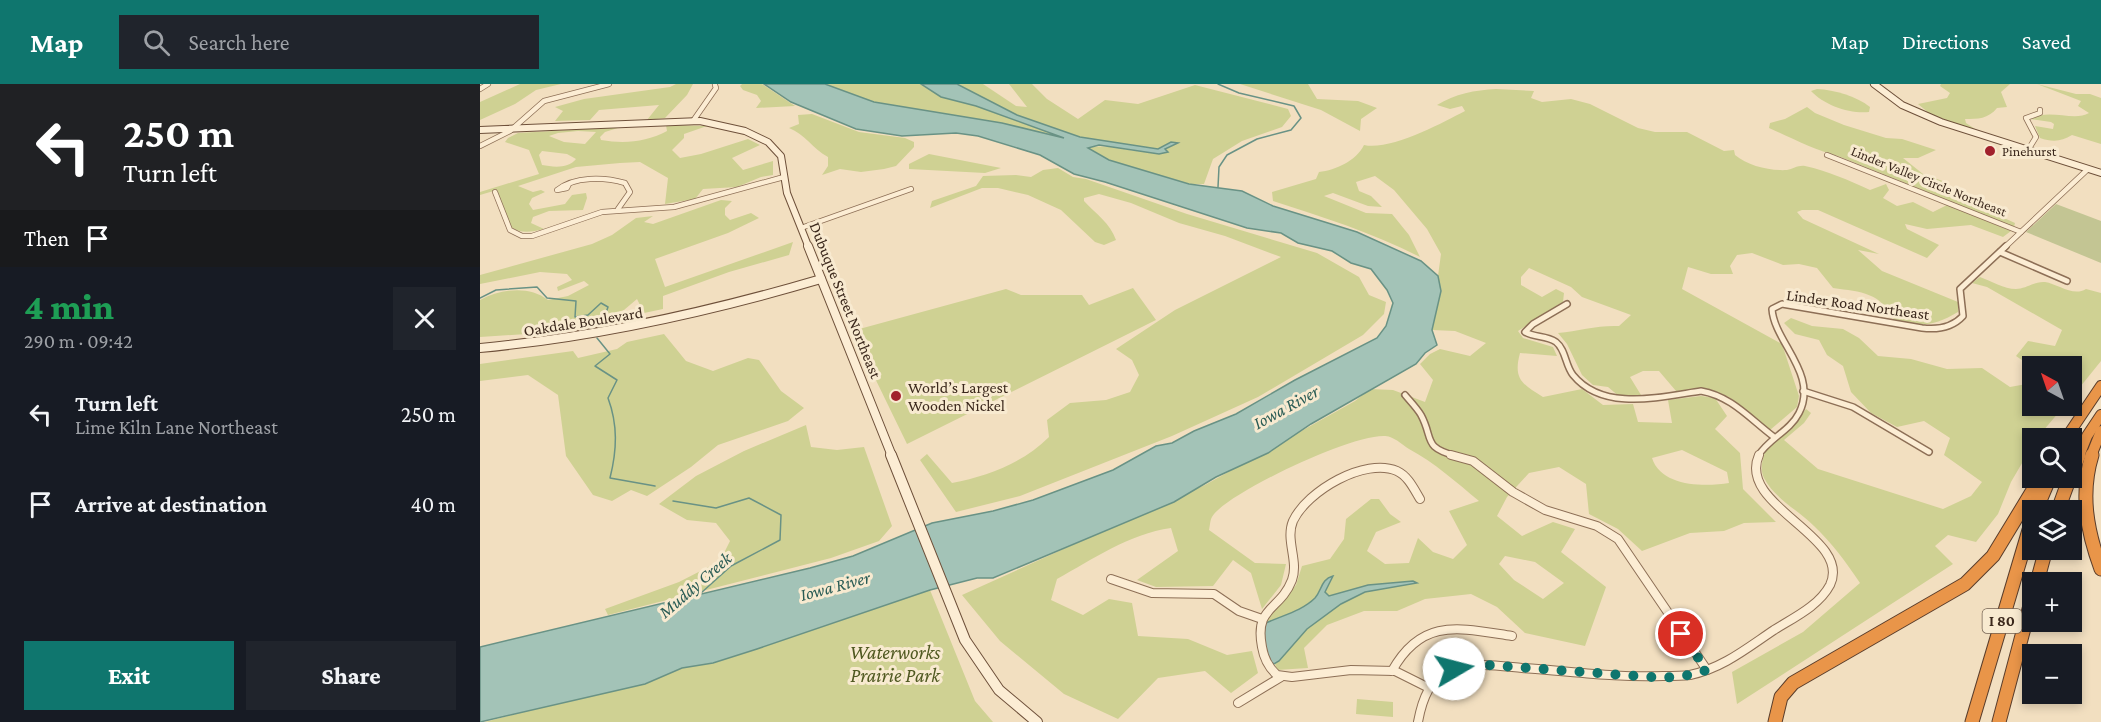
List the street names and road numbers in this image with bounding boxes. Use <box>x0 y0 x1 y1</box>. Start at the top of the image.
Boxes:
street label: Linder Valley Circle Northeast <box>1849 142 2009 220</box>
street label: Dubuque Street Northeast <box>805 220 885 382</box>
street label: Linder Road Northeast <box>1785 286 1931 323</box>
street label: Oakdale Boulevard <box>522 304 645 339</box>
road number: I 80 <box>1982 609 2021 633</box>

